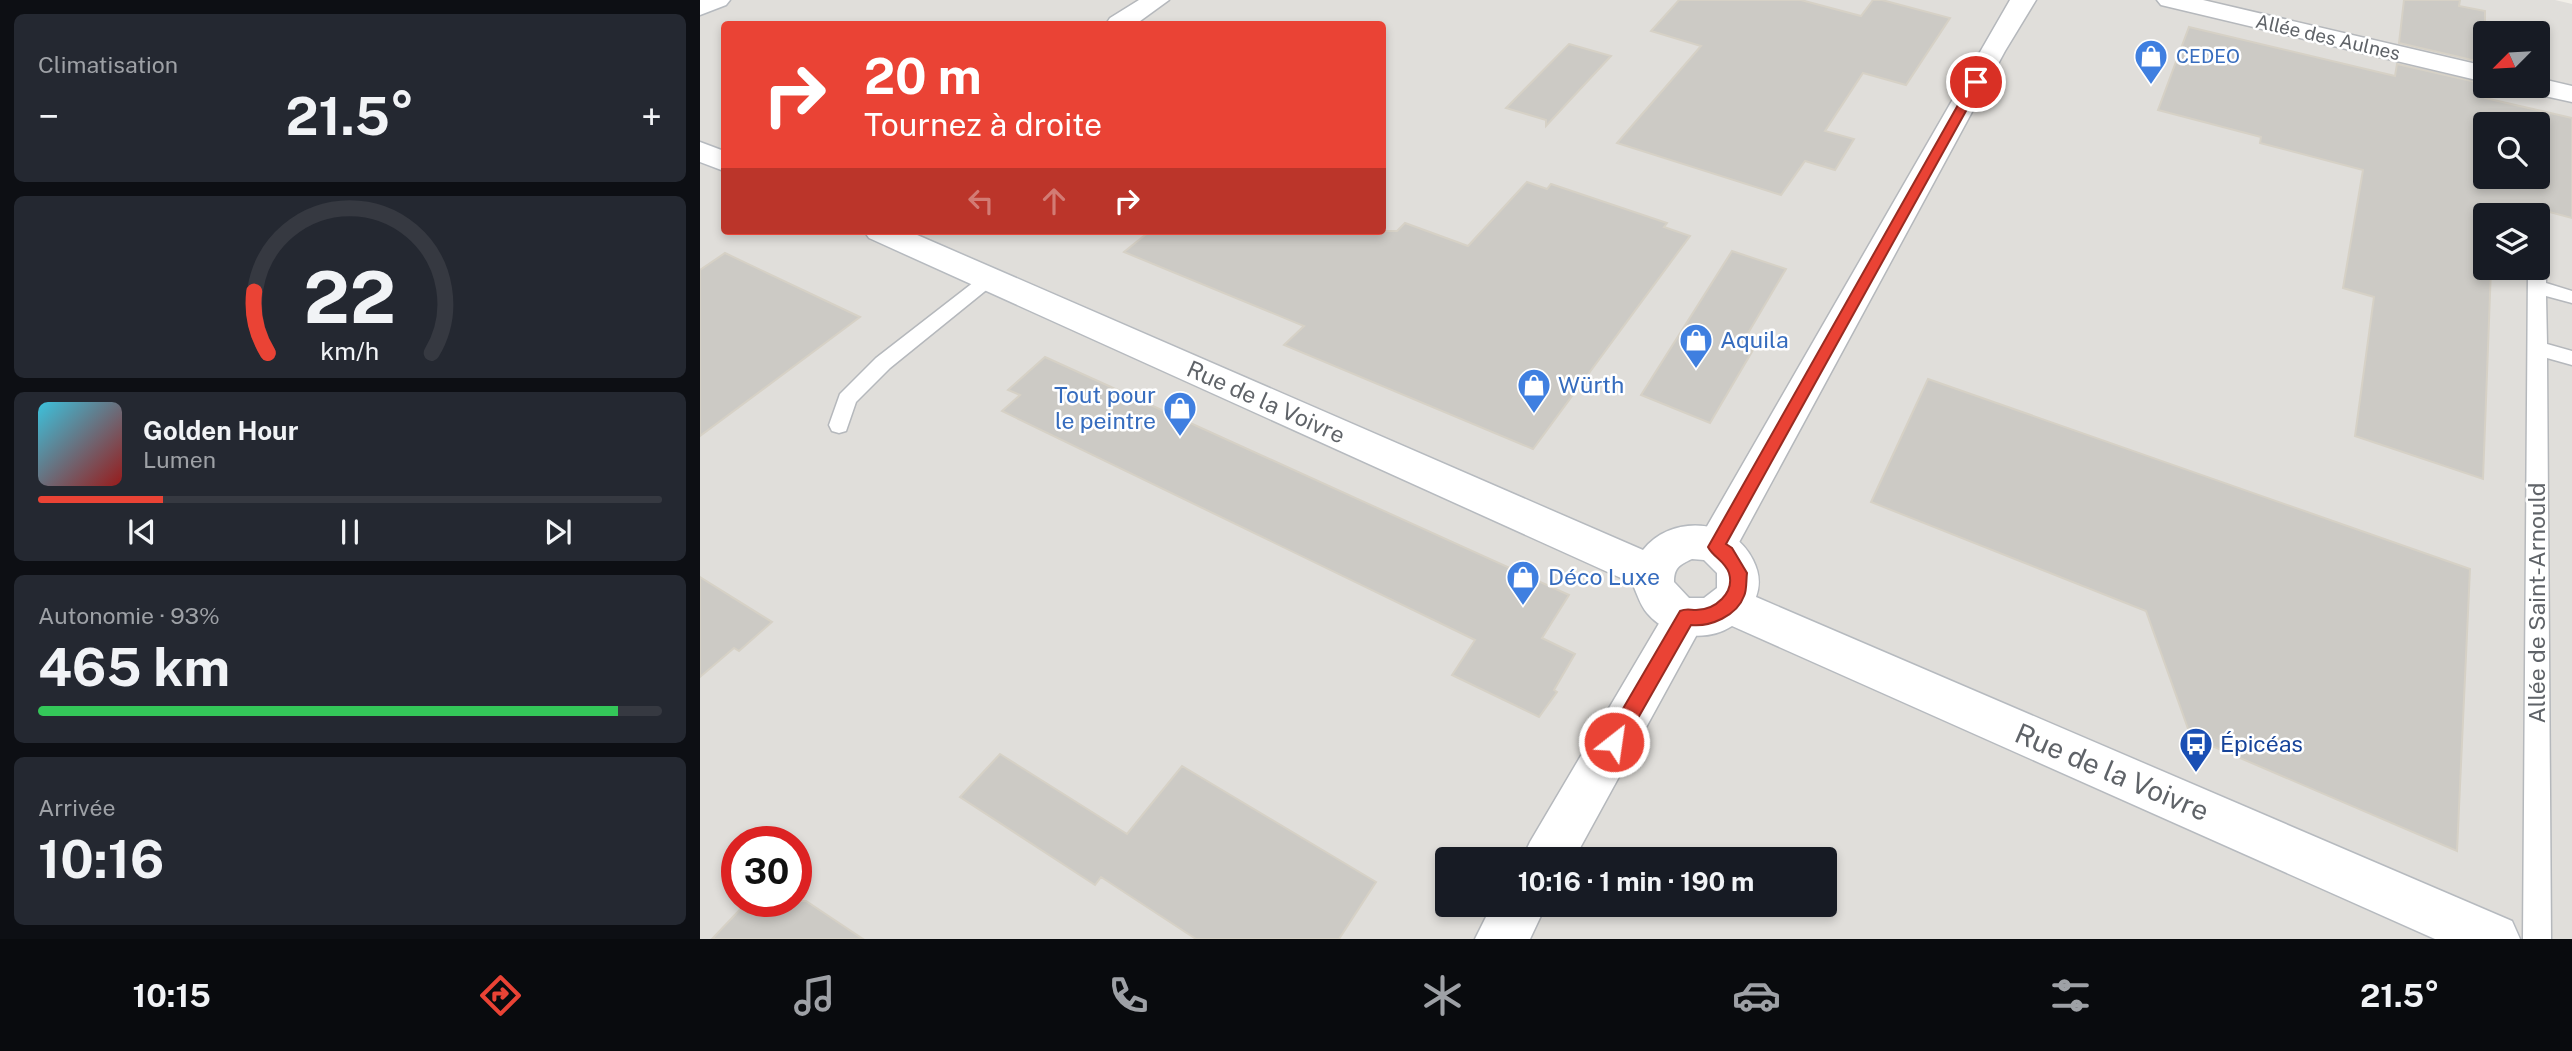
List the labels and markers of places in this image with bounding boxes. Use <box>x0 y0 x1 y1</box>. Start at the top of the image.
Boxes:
shop icon: CEDEO <box>2132 37 2170 86</box>
place label: CEDEO <box>2176 45 2240 67</box>
pin <box>1946 52 2006 112</box>
shop icon: Aquila <box>1677 321 1715 370</box>
place label: Aquila <box>1720 326 1789 353</box>
shop icon: Würth <box>1515 366 1553 415</box>
place label: Würth <box>1558 371 1624 398</box>
place label: Tout pour le peintre <box>1054 381 1156 434</box>
shop icon: Tout pour le peintre <box>1161 389 1199 438</box>
shop icon: Déco Luxe <box>1504 558 1542 607</box>
place label: Déco Luxe <box>1548 563 1660 590</box>
bus stop icon: Épicéas <box>2177 725 2215 774</box>
place label: Épicéas <box>2220 730 2303 757</box>

